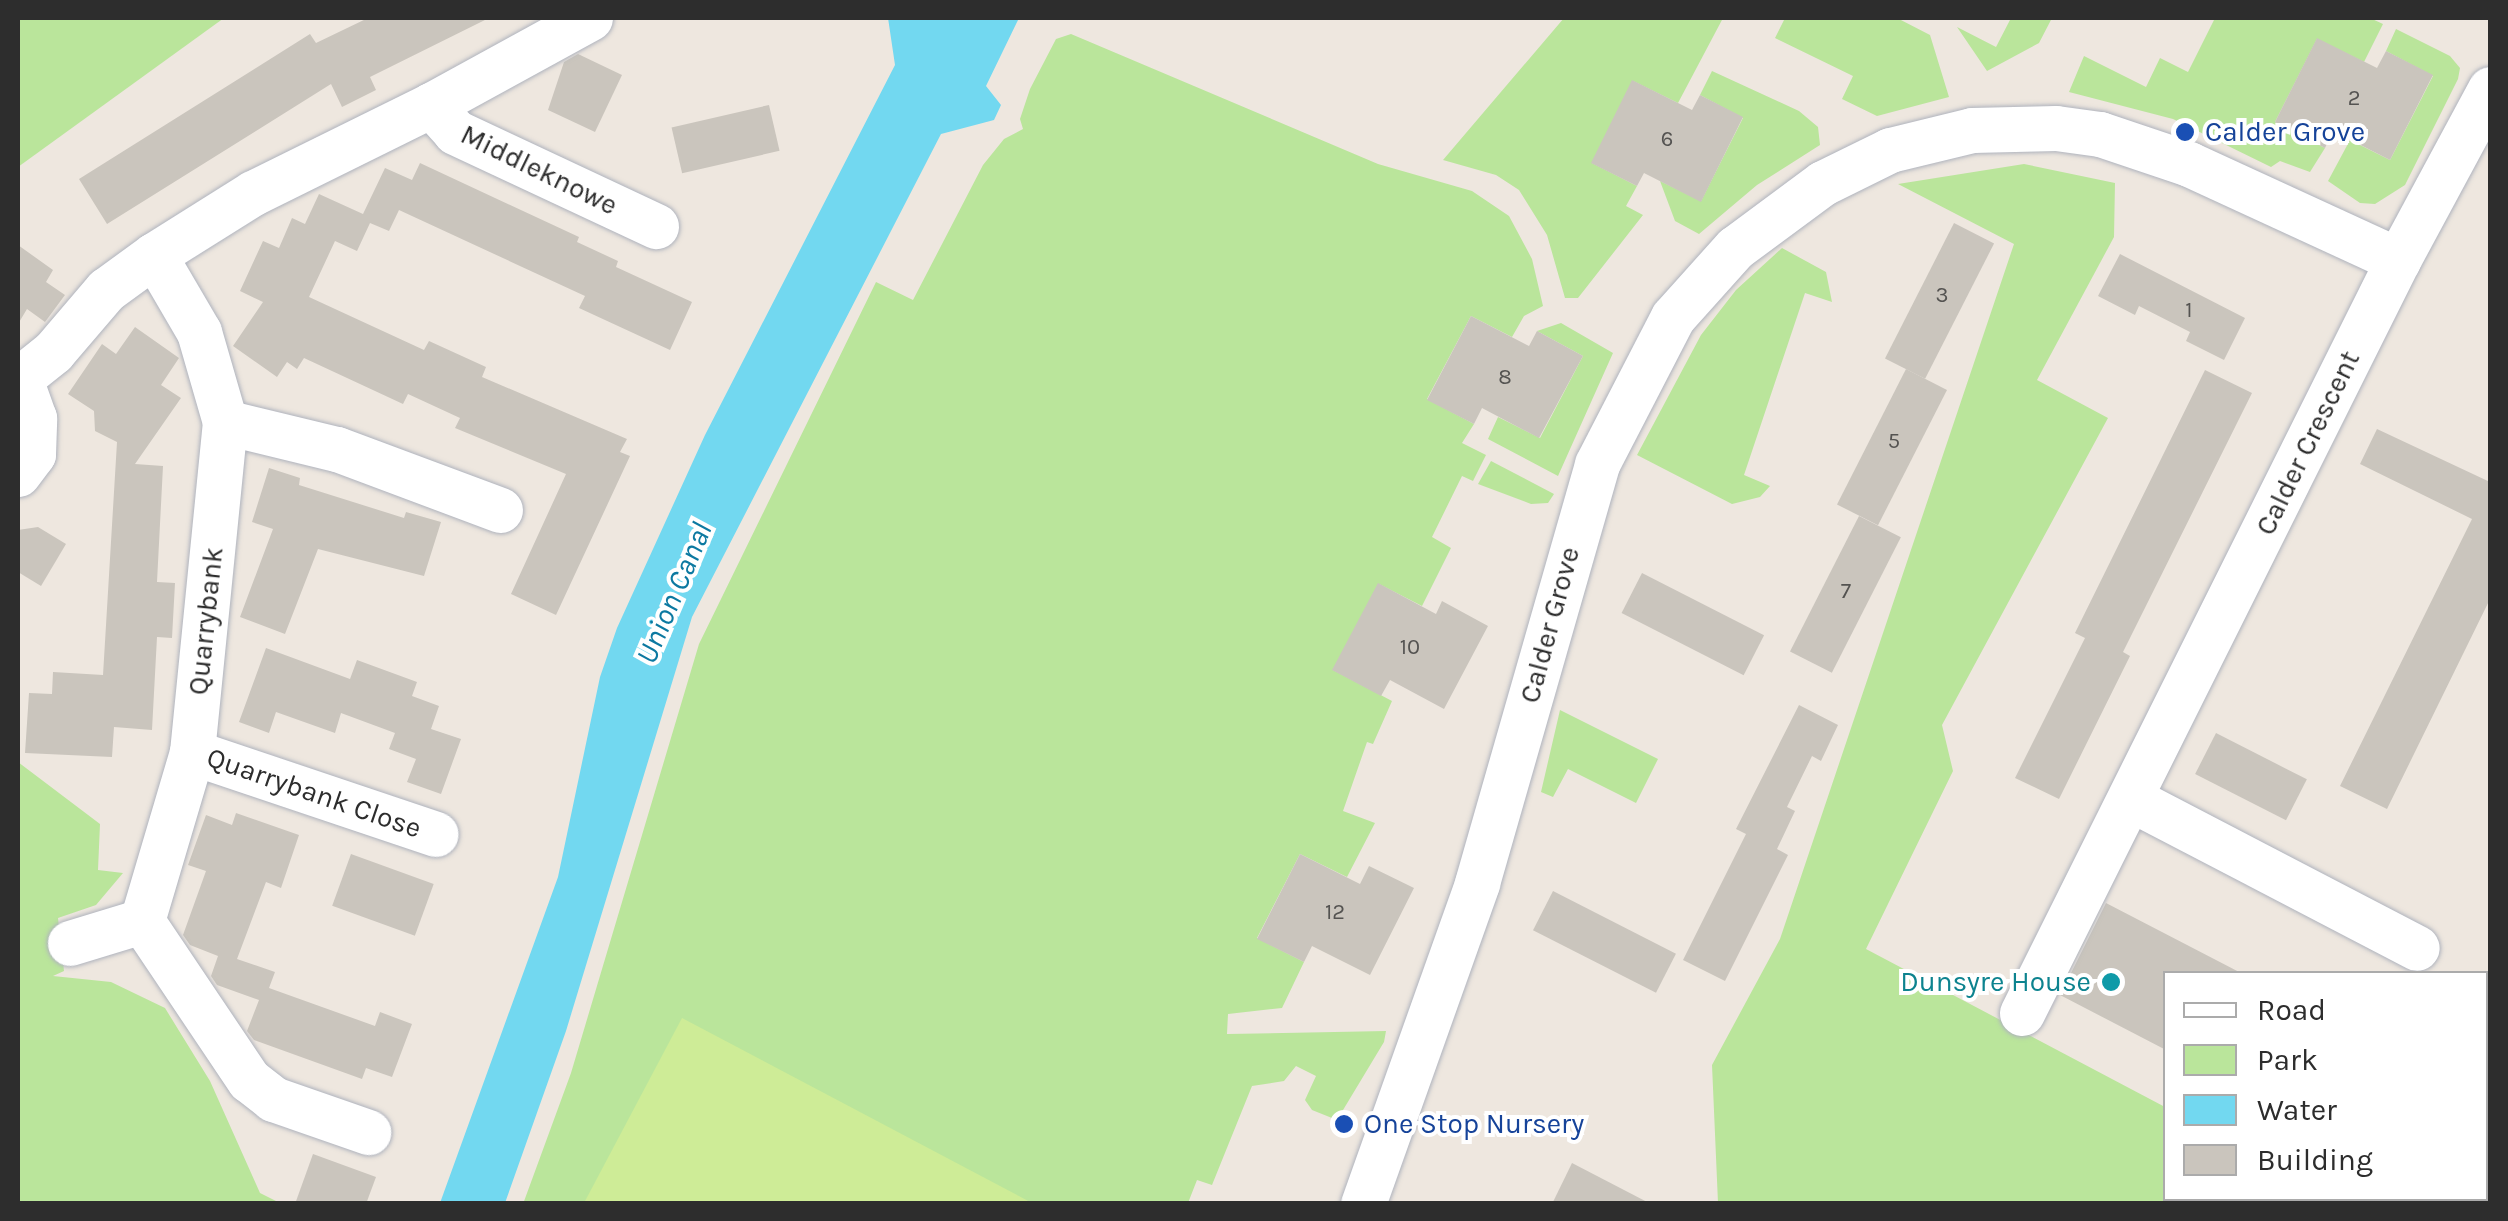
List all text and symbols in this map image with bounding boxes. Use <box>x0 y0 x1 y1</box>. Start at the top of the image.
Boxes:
house number: 2 <box>2348 86 2360 112</box>
place label: Calder Grove <box>2205 115 2365 149</box>
street label: Middleknowe <box>455 118 623 222</box>
marker: Calder Grove <box>2174 121 2196 143</box>
house number: 6 <box>1661 127 1673 153</box>
house number: 3 <box>1936 283 1948 309</box>
house number: 1 <box>2185 298 2193 324</box>
street label: Calder Crescent <box>2249 345 2367 541</box>
house number: 8 <box>1498 365 1512 391</box>
house number: 5 <box>1888 429 1900 455</box>
water label: Union Canal <box>628 517 720 669</box>
street label: Calder Grove <box>1513 543 1587 707</box>
street label: Quarrybank <box>182 545 230 697</box>
house number: 7 <box>1841 579 1851 605</box>
house number: 10 <box>1400 635 1420 661</box>
street label: Quarrybank Close <box>202 741 426 845</box>
house number: 12 <box>1325 900 1345 926</box>
place label: Dunsyre House <box>1900 965 2091 999</box>
marker: Dunsyre House <box>2100 971 2122 993</box>
legend <box>2163 971 2488 1201</box>
text: Road <box>2257 992 2326 1028</box>
text: Park <box>2257 1042 2318 1078</box>
text: Water <box>2257 1092 2337 1128</box>
place label: One Stop Nursery <box>1364 1107 1584 1141</box>
marker: One Stop Nursery <box>1333 1113 1355 1135</box>
text: Building <box>2257 1142 2373 1178</box>

